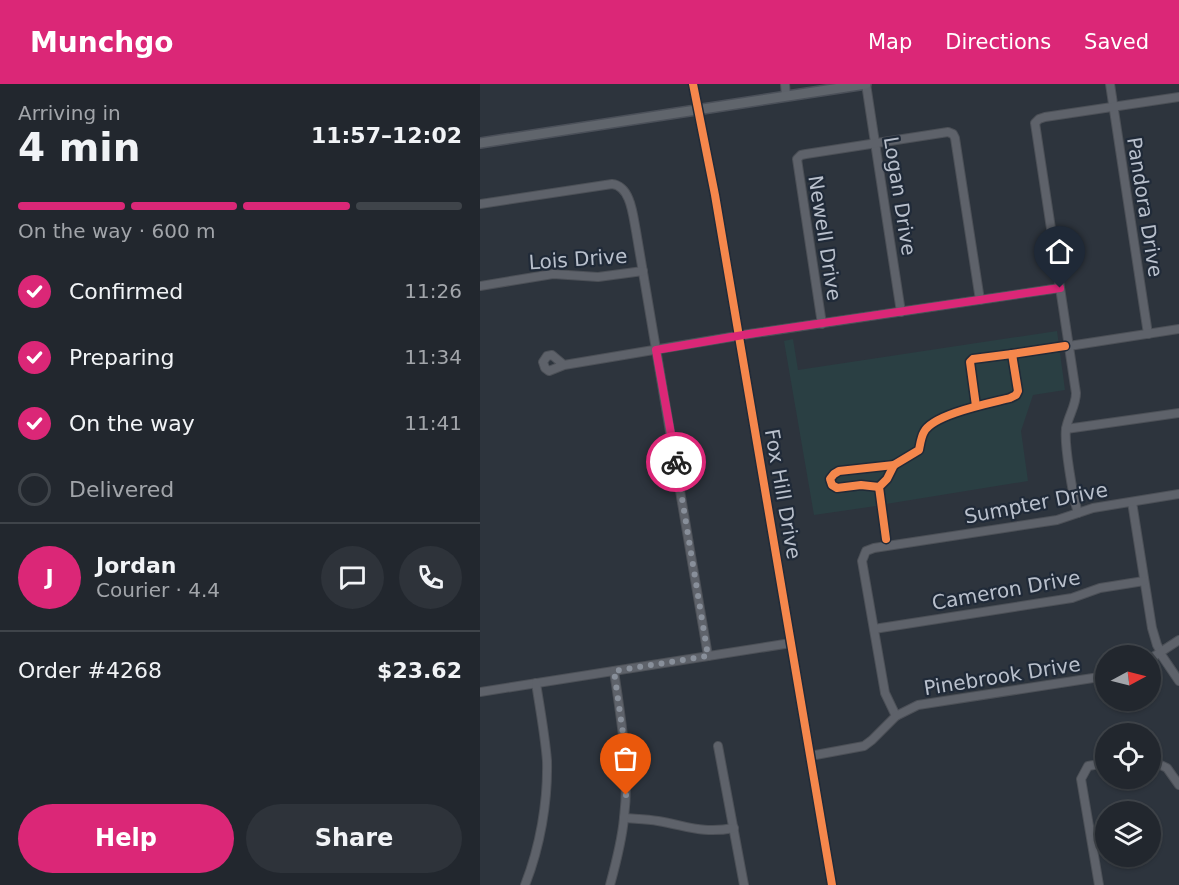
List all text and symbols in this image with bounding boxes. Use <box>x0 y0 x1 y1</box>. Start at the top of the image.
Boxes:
text: Munchgo <box>30 26 174 59</box>
text: Map <box>868 30 912 54</box>
text: Directions <box>945 30 1051 54</box>
text: Saved <box>1084 30 1149 54</box>
text: Arriving in <box>18 101 121 125</box>
text: 11:57–12:02 <box>311 123 462 148</box>
text: 4 min <box>18 125 140 170</box>
street label: Logan Drive <box>879 135 921 257</box>
street label: Pandora Drive <box>1122 135 1168 279</box>
street label: Newell Drive <box>803 174 847 302</box>
text: On the way · 600 m <box>18 219 216 243</box>
pin <box>1034 226 1085 288</box>
icon: home <box>1043 235 1076 268</box>
street label: Lois Drive <box>528 244 628 274</box>
icon: check <box>18 275 51 308</box>
text: Confirmed <box>69 279 183 304</box>
text: 11:26 <box>404 279 462 303</box>
icon: check <box>18 341 51 374</box>
text: Preparing <box>69 345 175 370</box>
text: 11:34 <box>404 345 462 369</box>
icon: check <box>18 407 51 440</box>
text: On the way <box>69 411 195 436</box>
text: 11:41 <box>404 411 462 435</box>
street label: Fox Hill Drive <box>760 427 806 561</box>
courier <box>646 432 706 492</box>
icon: bike <box>660 446 693 479</box>
text: Delivered <box>69 477 174 502</box>
street label: Sumpter Drive <box>962 477 1110 529</box>
button: chat <box>321 546 384 609</box>
button: phone <box>399 546 462 609</box>
text: Jordan <box>96 553 176 578</box>
text: J <box>45 565 54 590</box>
street label: Cameron Drive <box>930 565 1082 615</box>
text: Courier · 4.4 <box>96 578 220 602</box>
north arrow <box>1095 645 1161 711</box>
map controls <box>1095 645 1161 867</box>
street label: Pinebrook Drive <box>922 652 1082 700</box>
text: Order #4268 <box>18 658 162 683</box>
text: $23.62 <box>377 658 462 683</box>
button: locate <box>1095 723 1161 789</box>
pin <box>600 733 651 795</box>
icon: bag <box>609 742 642 775</box>
button: layers <box>1095 801 1161 867</box>
button: Help <box>18 804 234 873</box>
button: Share <box>246 804 462 873</box>

